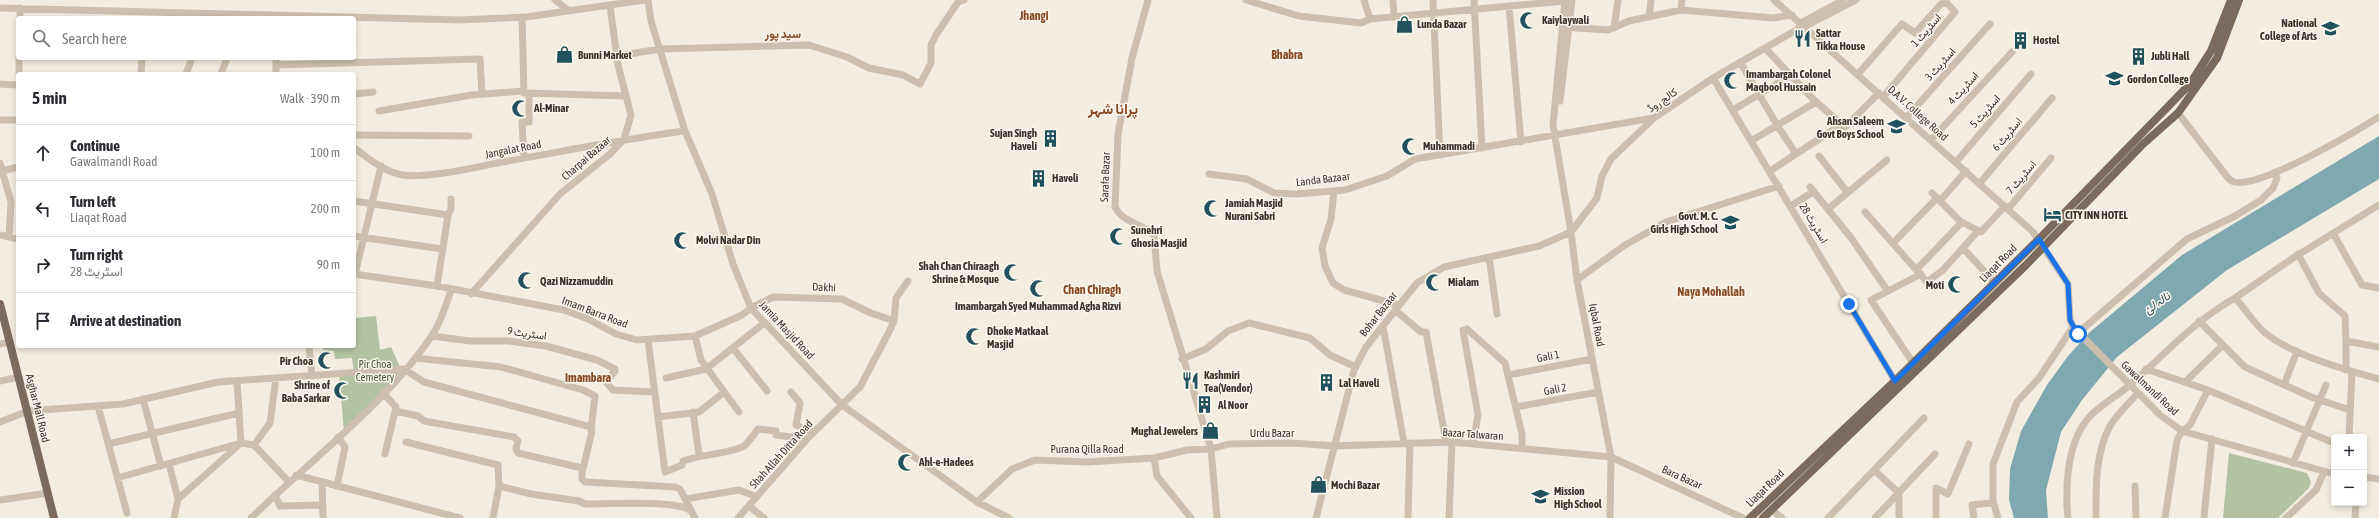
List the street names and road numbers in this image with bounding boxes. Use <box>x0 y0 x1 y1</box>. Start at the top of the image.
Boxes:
street label: اسٹریٹ 1 <box>1909 11 1944 50</box>
street label: اسٹریٹ 3 <box>1922 45 1958 83</box>
street label: اسٹریٹ 4 <box>1945 69 1981 107</box>
street label: D.A.V. College Road <box>1886 83 1950 143</box>
street label: کالج روڈ <box>1645 85 1681 116</box>
street label: اسٹریٹ 5 <box>1968 92 2003 131</box>
street label: اسٹریٹ 6 <box>1990 115 2025 154</box>
street label: Charpai Bazaar <box>559 133 613 182</box>
street label: Jangalat Road <box>484 138 542 160</box>
street label: Sarafa Bazar <box>1098 151 1112 202</box>
street label: اسٹریٹ 7 <box>2004 158 2039 197</box>
street label: Landa Bazaar <box>1295 170 1351 188</box>
street label: اسٹریٹ 28 <box>1796 201 1831 246</box>
street label: Liaqat Road <box>1977 242 2019 284</box>
street label: Dakhi <box>812 281 836 293</box>
street label: Bohar Bazaar <box>1357 289 1400 339</box>
street label: Imam Barra Road <box>560 294 630 330</box>
street label: Jamia Masjid Road <box>757 299 817 361</box>
street label: Iqbal Road <box>1587 302 1607 348</box>
street label: اسٹریٹ 9 <box>506 324 547 343</box>
street label: Gali 1 <box>1536 348 1560 364</box>
street label: Gawalmandi Road <box>2119 358 2181 418</box>
street label: Asghar Mall Road <box>24 373 52 443</box>
street label: Gali 2 <box>1543 381 1567 397</box>
street label: Shah Allah Ditta Road <box>747 417 815 491</box>
street label: Bazar Talwaran <box>1442 426 1504 442</box>
street label: Urdu Bazar <box>1250 427 1295 439</box>
street label: Purana Qilla Road <box>1050 443 1124 455</box>
street label: Bara Bazar <box>1660 463 1705 491</box>
street label: Liaqat Road <box>1744 467 1786 509</box>

